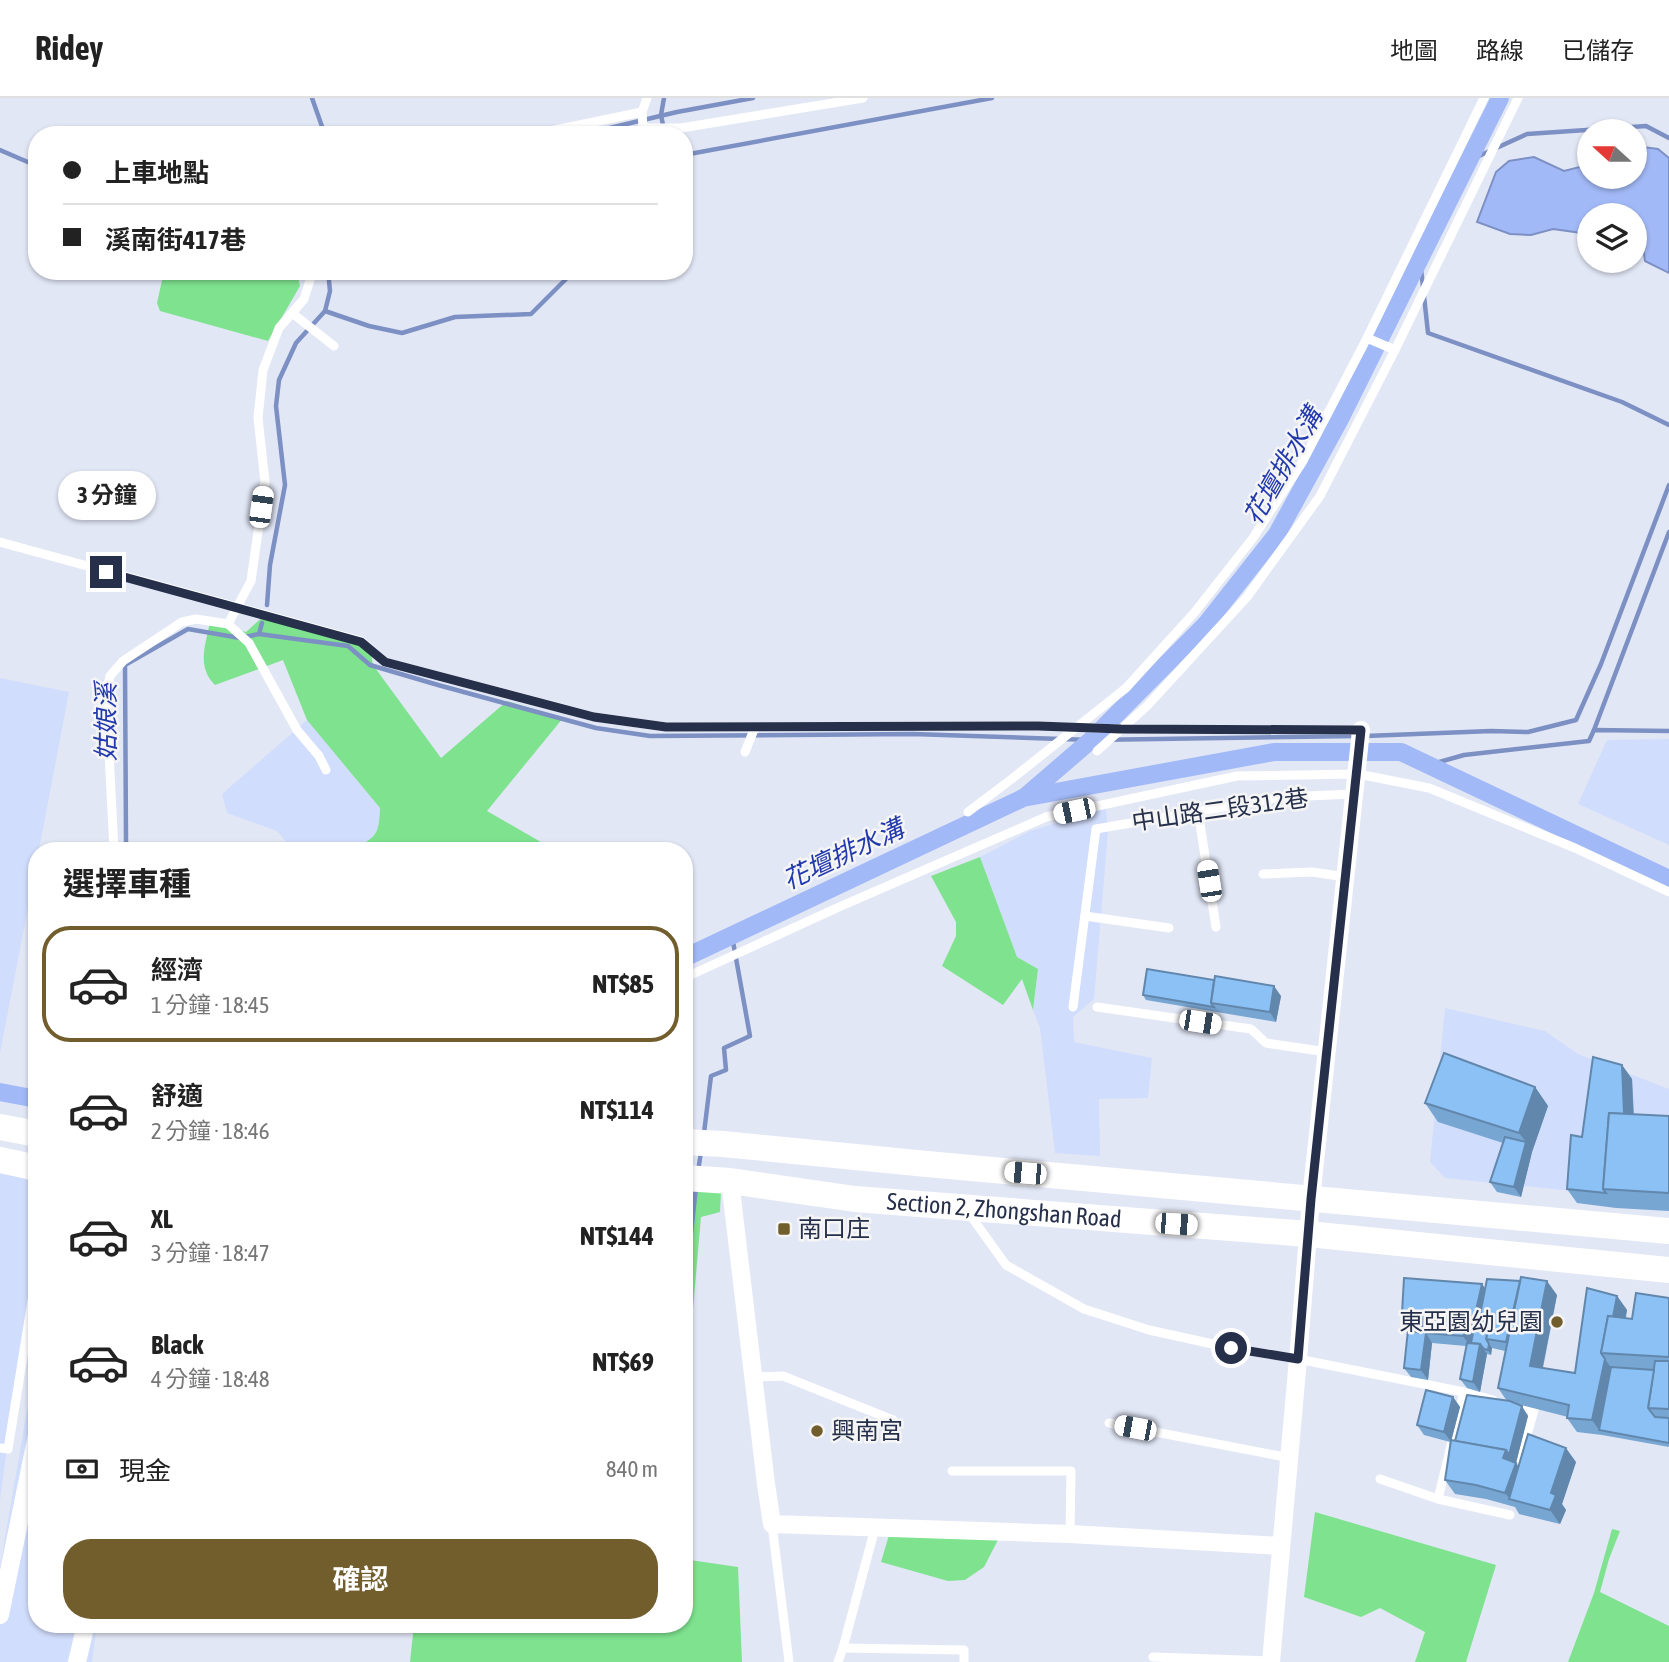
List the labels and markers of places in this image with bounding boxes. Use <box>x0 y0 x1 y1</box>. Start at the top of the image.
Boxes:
place label: 南口庄 <box>798 1215 870 1242</box>
marker: 南口庄 <box>776 1221 792 1237</box>
place label: 東亞園幼兒園 <box>1399 1308 1543 1335</box>
marker: 東亞園幼兒園 <box>1549 1314 1565 1330</box>
place label: 興南宮 <box>831 1417 903 1444</box>
marker: 興南宮 <box>809 1423 825 1439</box>

